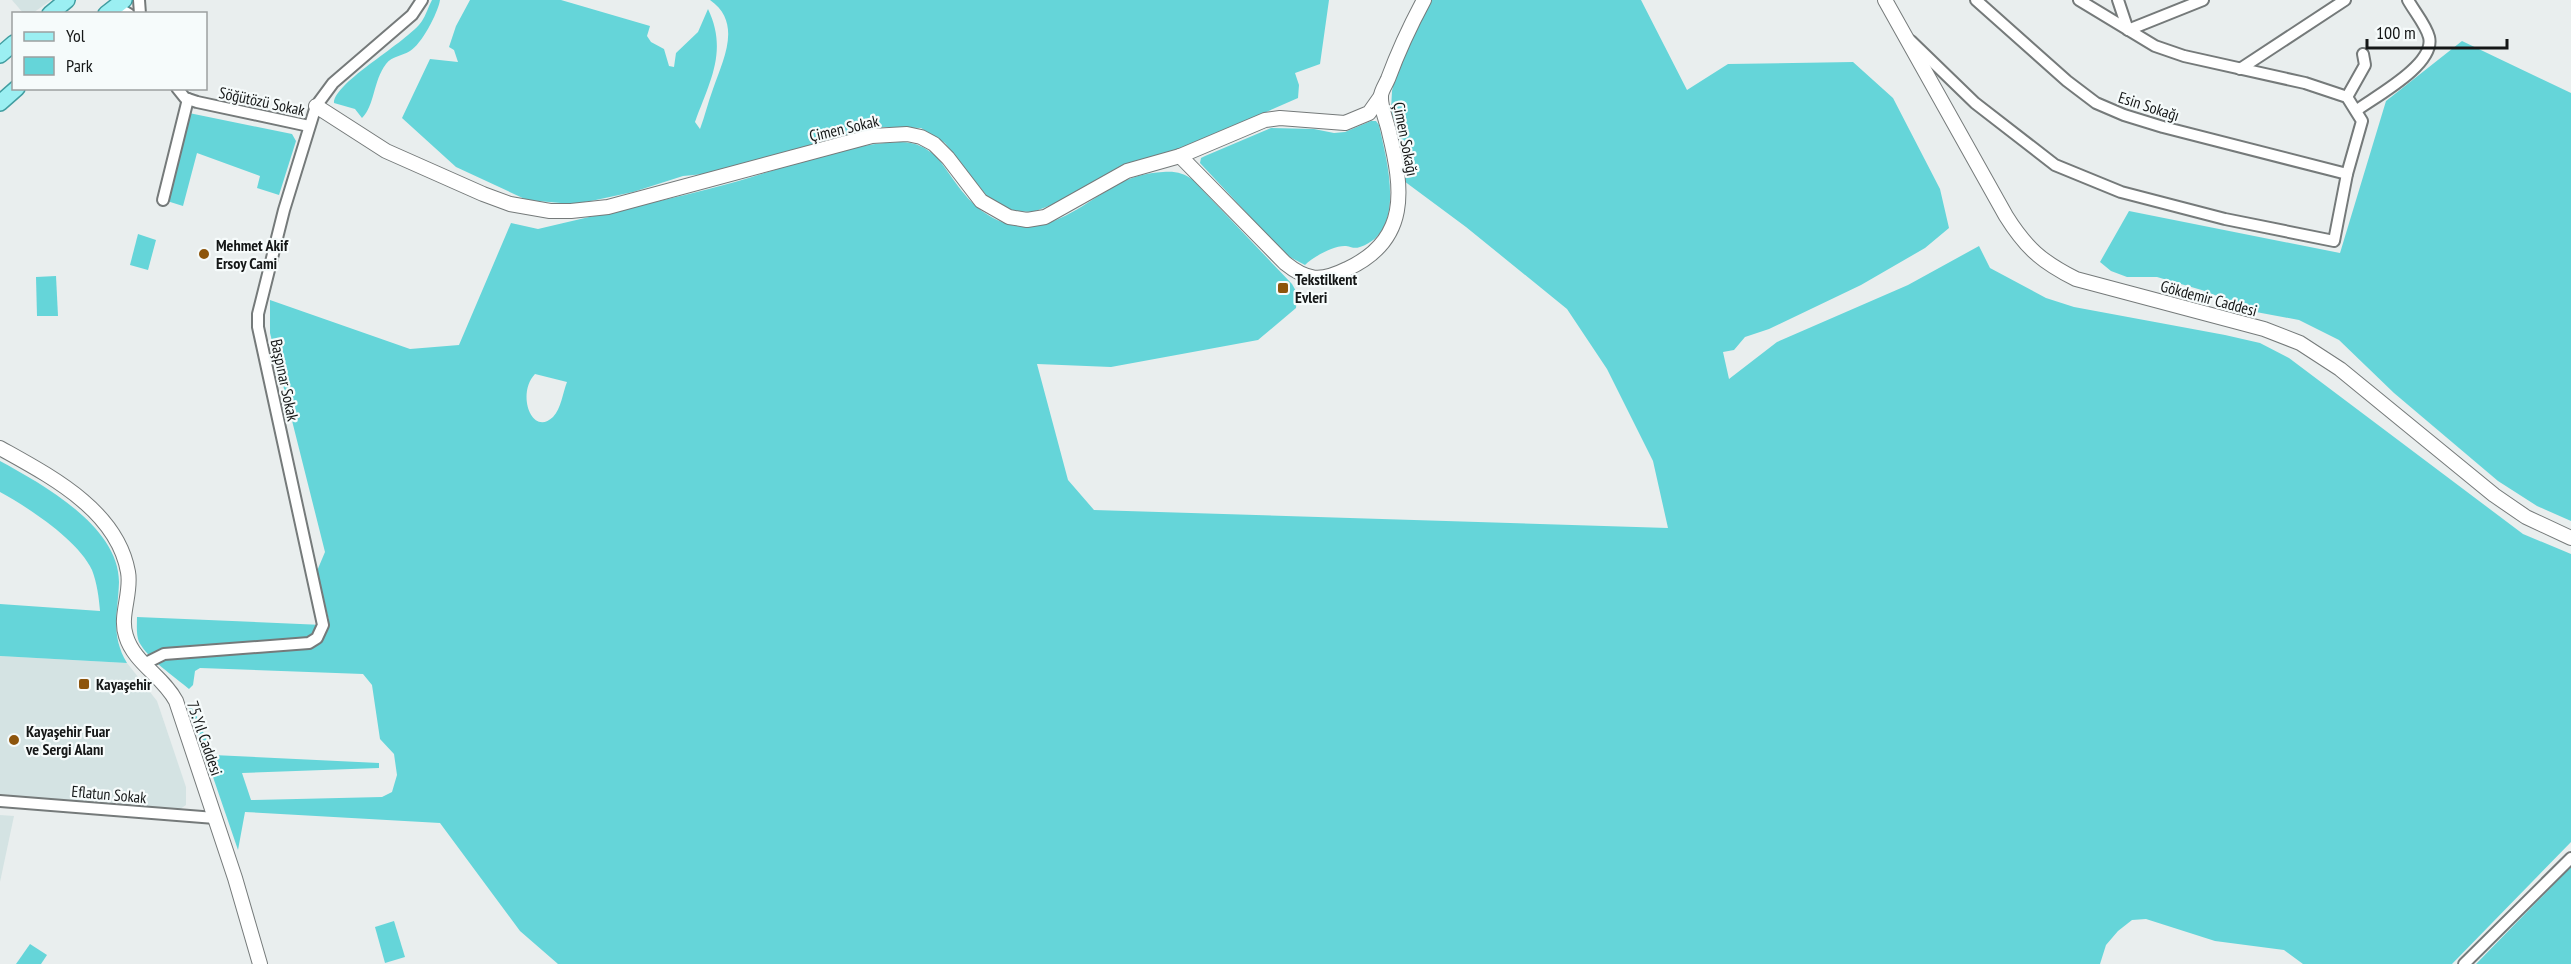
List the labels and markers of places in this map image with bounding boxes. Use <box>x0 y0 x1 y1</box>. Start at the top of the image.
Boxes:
place label: Mehmet Akif Ersoy Cami <box>216 235 289 273</box>
marker: Mehmet Akif Ersoy Cami <box>197 247 211 261</box>
place label: Tekstilkent Evleri <box>1295 269 1358 307</box>
marker: Tekstilkent Evleri <box>1276 281 1290 295</box>
place label: Kayaşehir <box>96 674 152 694</box>
marker: Kayaşehir <box>77 677 91 691</box>
place label: Kayaşehir Fuar ve Sergi Alanı <box>25 721 110 759</box>
marker: Kayaşehir Fuar ve Sergi Alanı <box>7 733 21 747</box>

